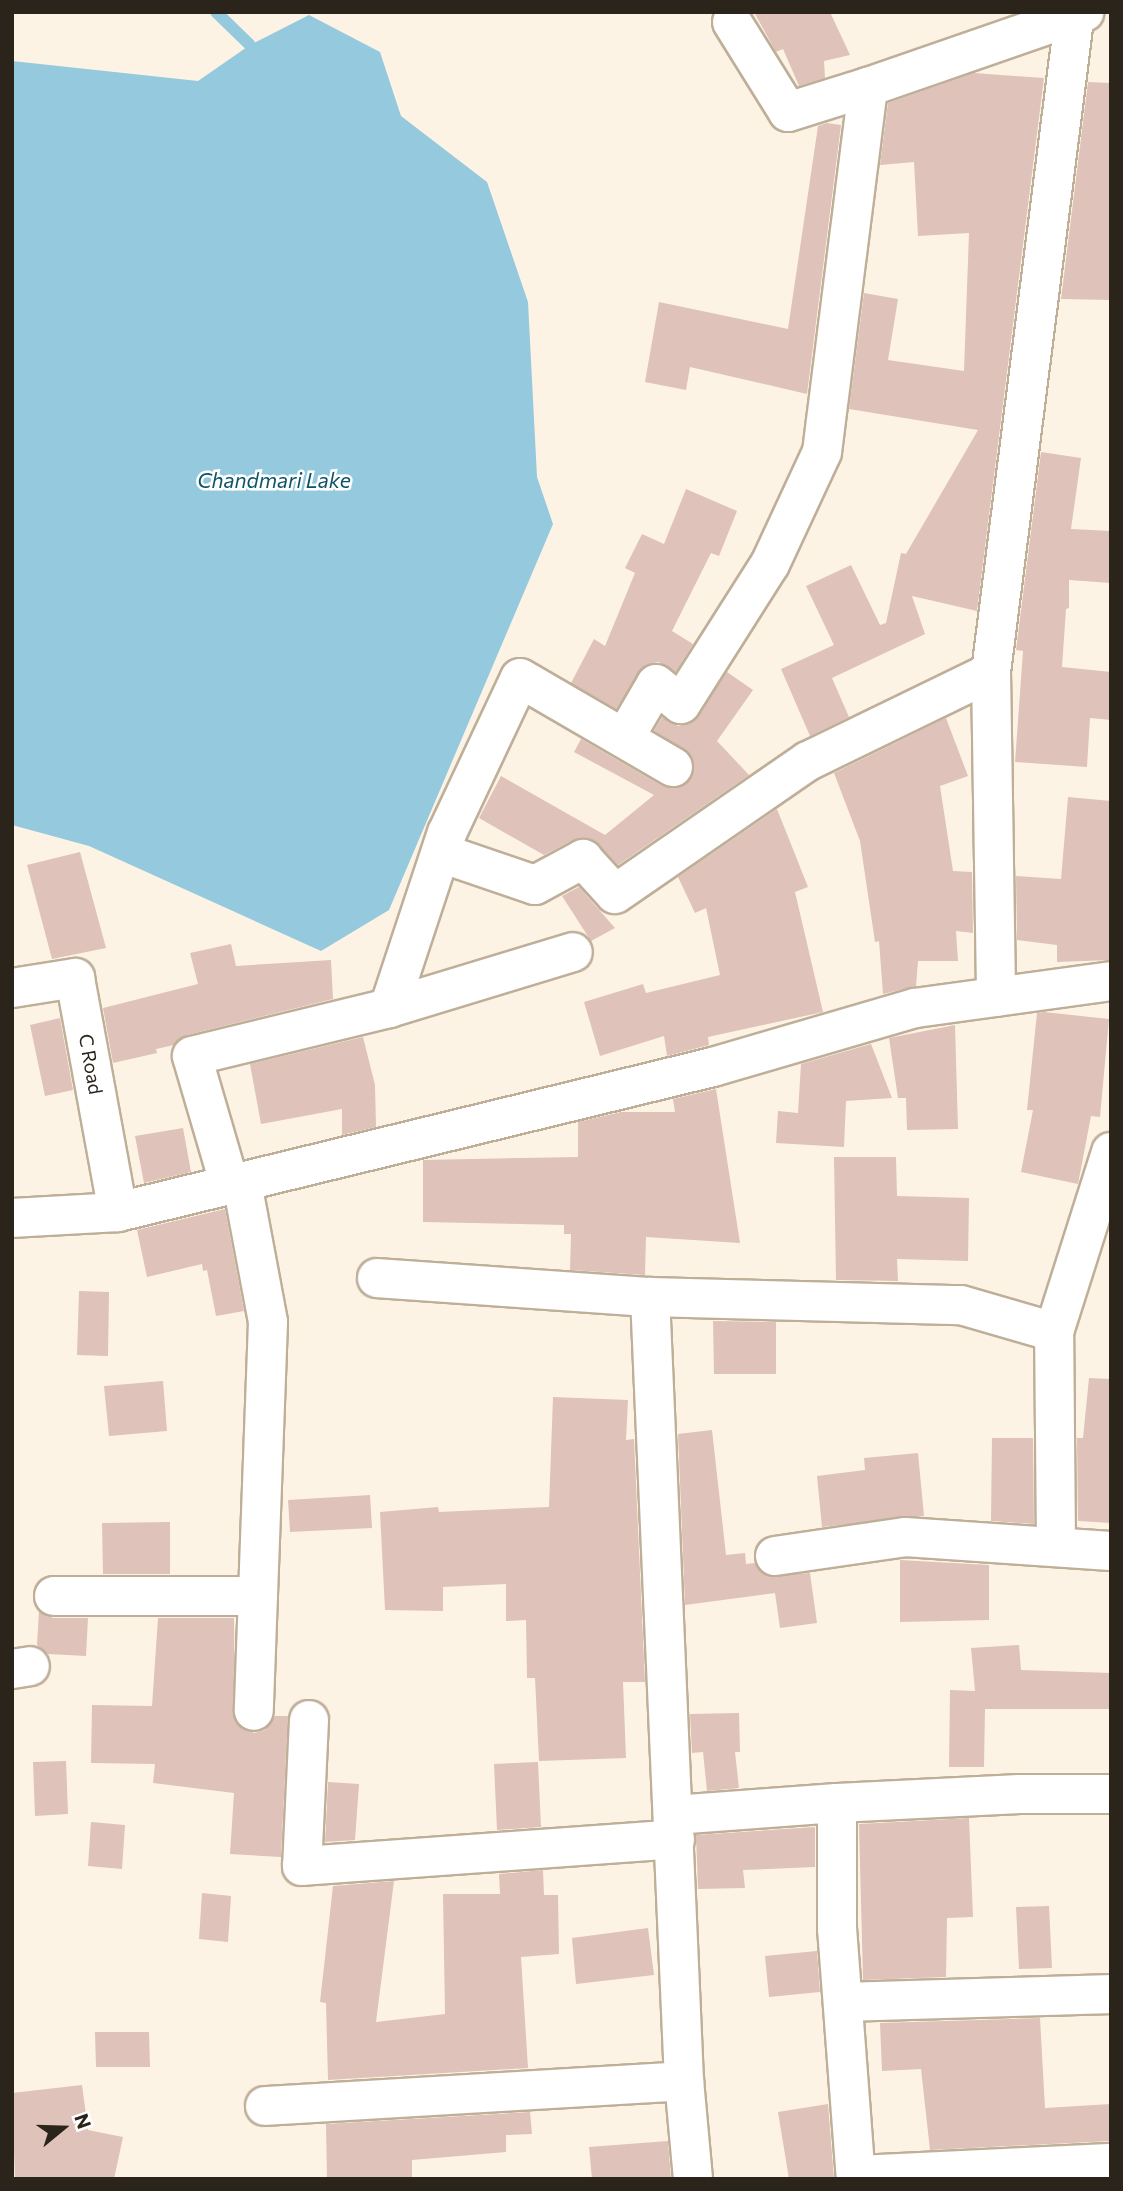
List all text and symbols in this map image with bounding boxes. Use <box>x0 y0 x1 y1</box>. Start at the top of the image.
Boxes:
water label: Chandmari Lake <box>197 467 351 493</box>
street label: C Road <box>74 1032 108 1096</box>
north arrow <box>28 2093 98 2163</box>
text: N <box>70 2111 97 2131</box>

